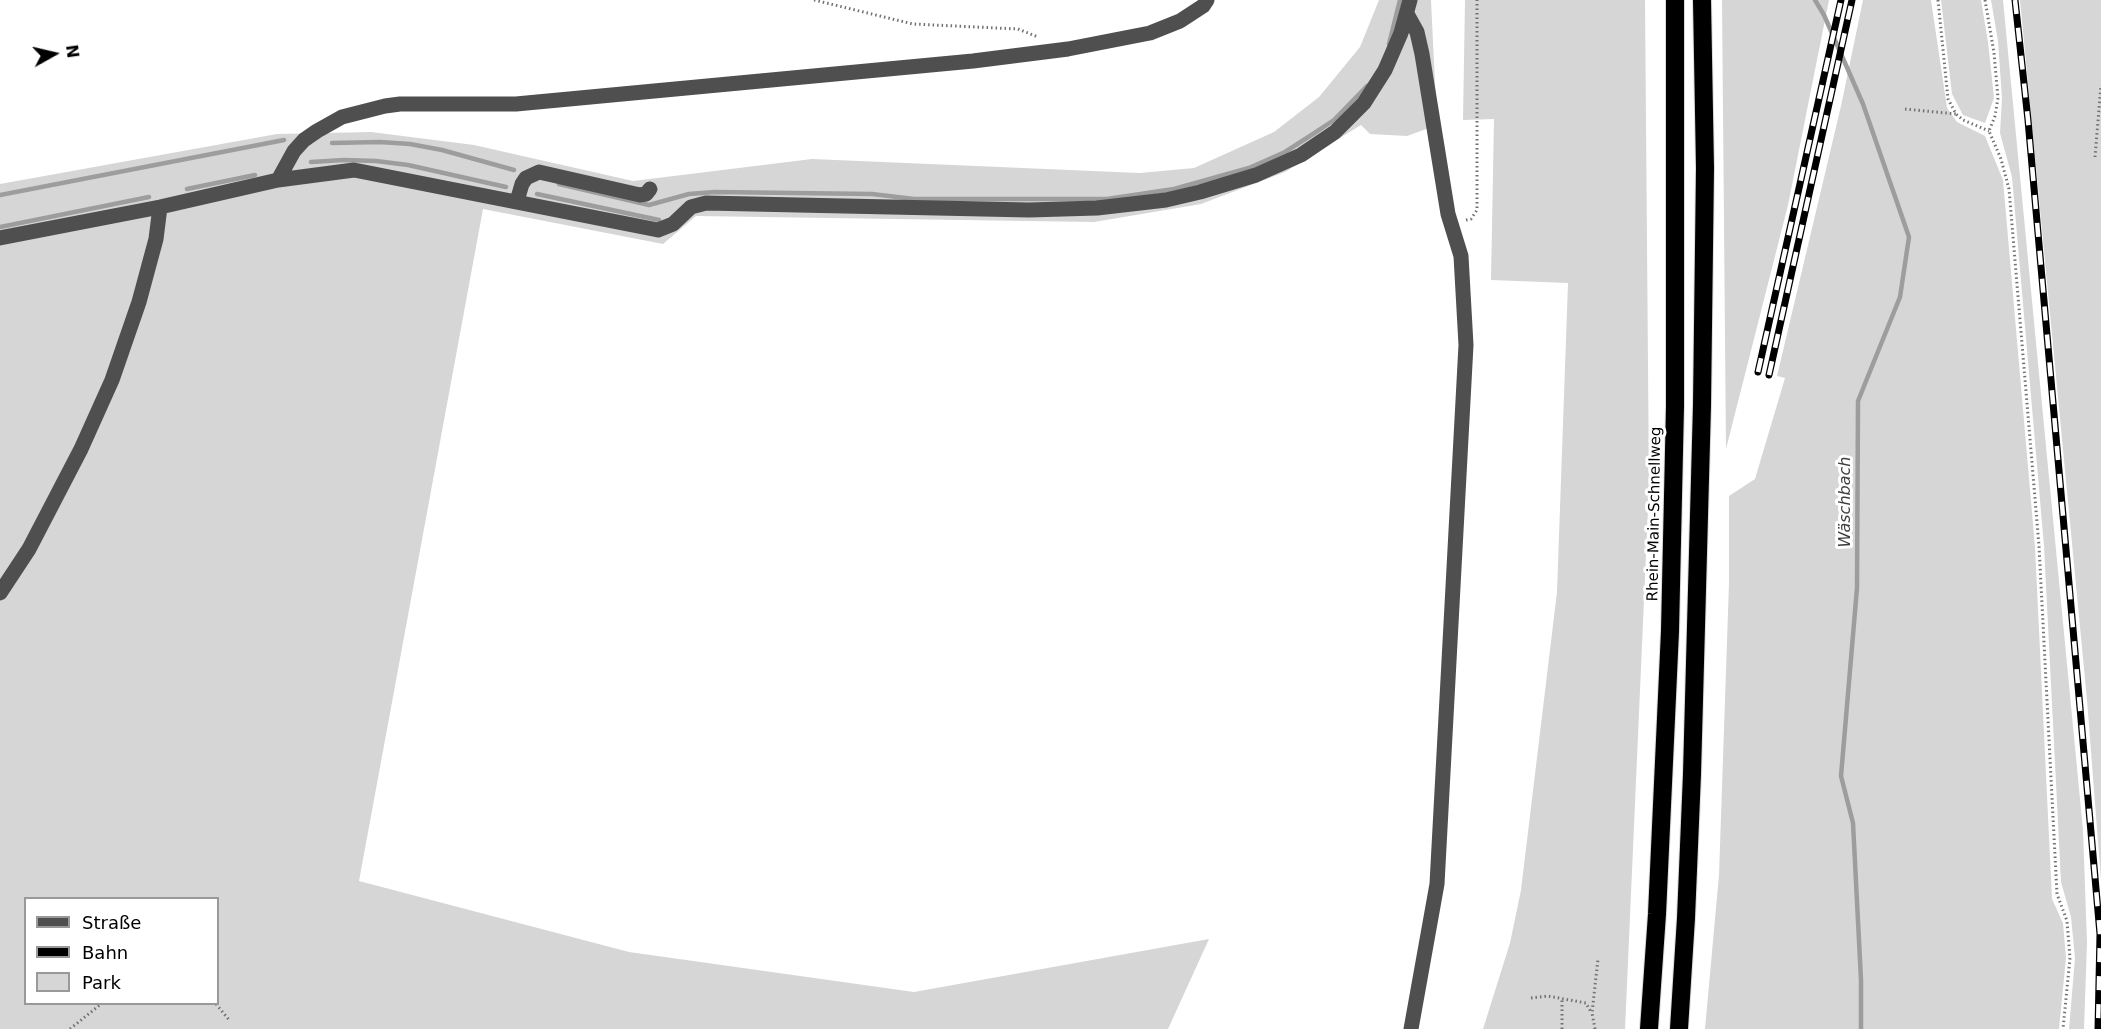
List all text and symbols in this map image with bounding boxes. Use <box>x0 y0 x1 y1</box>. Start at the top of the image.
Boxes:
north arrow <box>24 24 84 84</box>
text: N <box>62 43 83 59</box>
street label: Rhein-Main-Schnellweg <box>1644 426 1666 602</box>
water label: Wäschbach <box>1836 457 1856 547</box>
legend <box>24 897 219 1005</box>
text: Straße <box>82 912 141 933</box>
text: Bahn <box>82 942 128 963</box>
text: Park <box>82 972 121 993</box>

